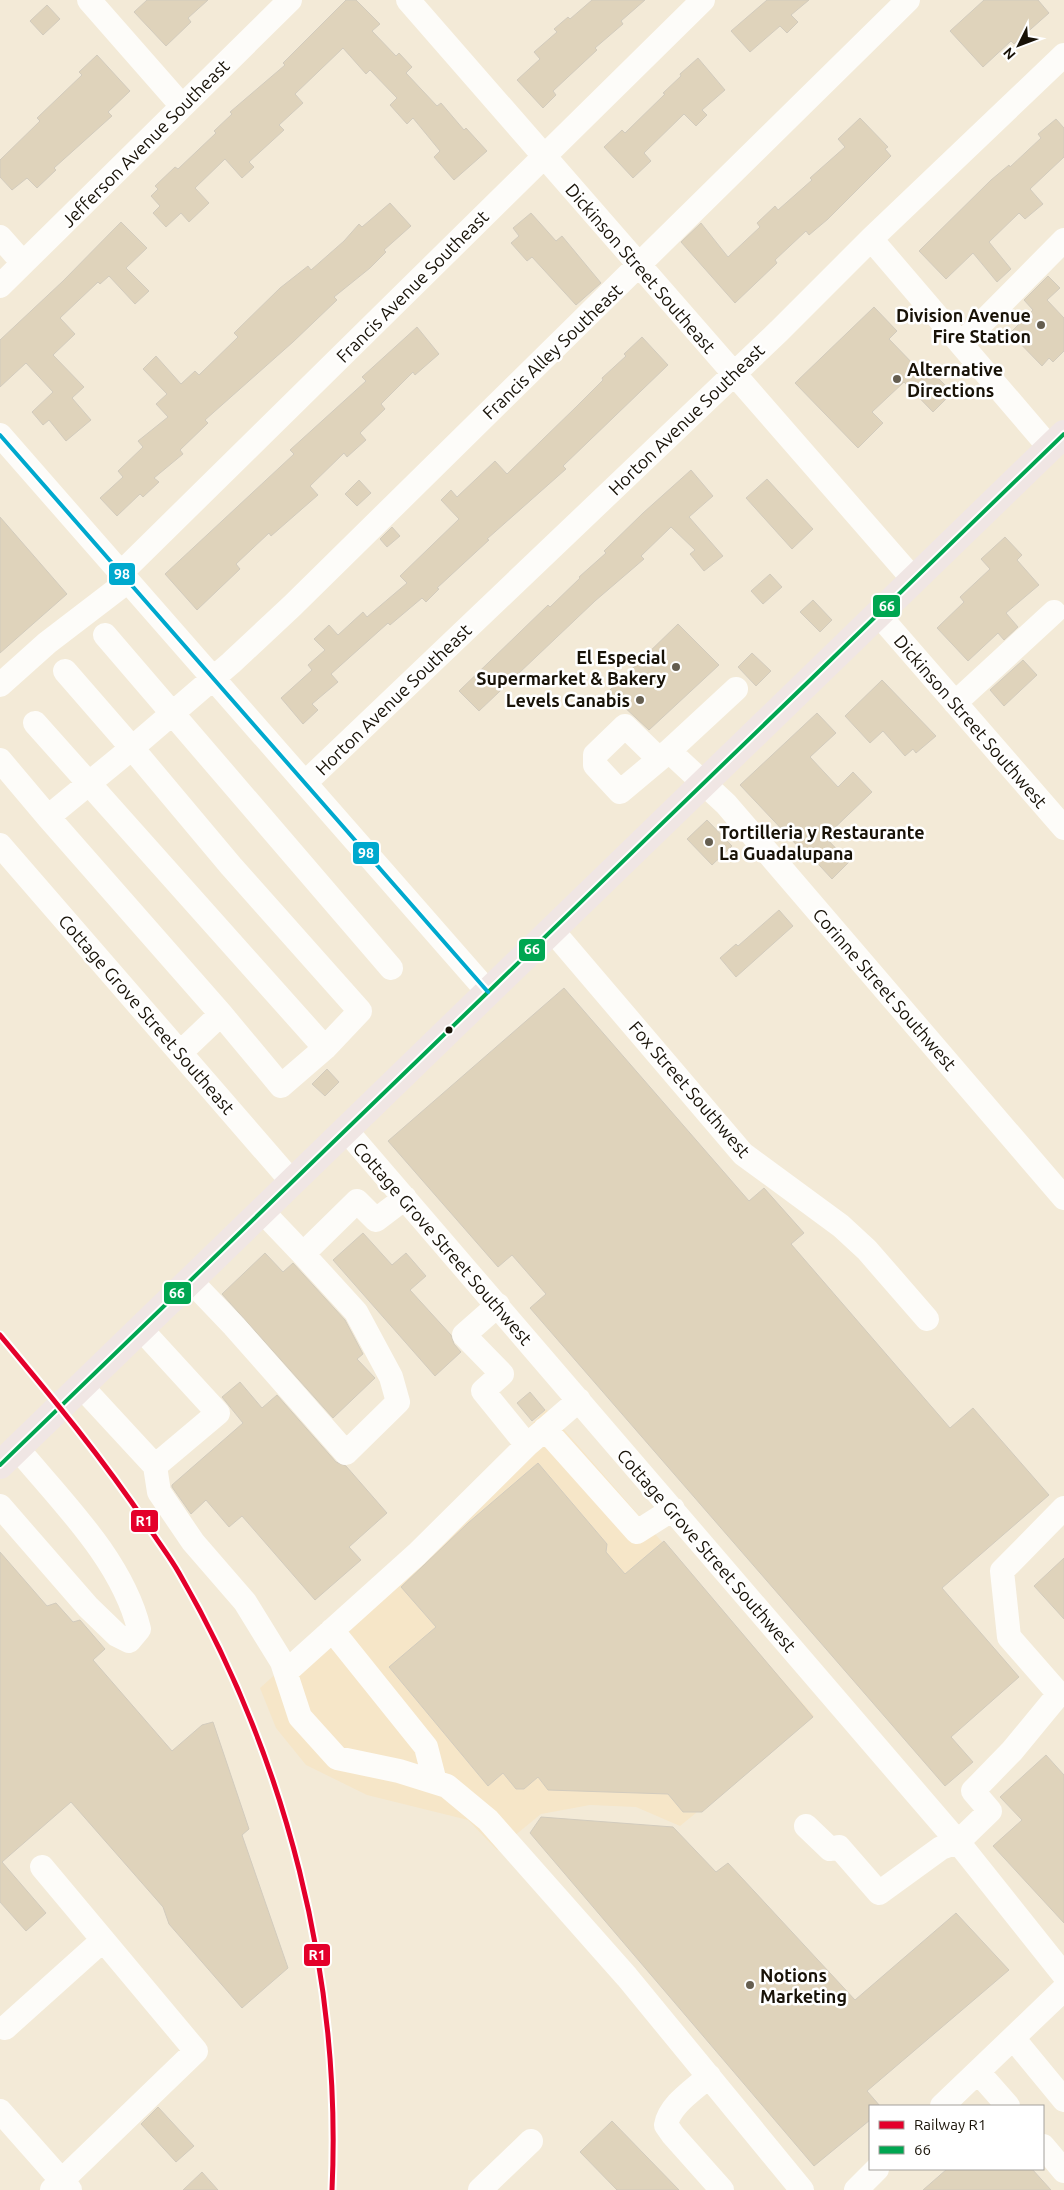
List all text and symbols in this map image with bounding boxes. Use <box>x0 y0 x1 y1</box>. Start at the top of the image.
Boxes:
north arrow <box>994 20 1044 70</box>
text: N <box>1000 44 1019 63</box>
street label: Jefferson Avenue Southeast <box>57 55 233 231</box>
street label: Dickinson Street Southeast <box>562 179 720 357</box>
street label: Francis Avenue Southeast <box>332 206 492 366</box>
street label: Francis Alley Southeast <box>478 279 626 423</box>
place label: Division Avenue Fire Station <box>896 305 1031 346</box>
marker: Division Avenue Fire Station <box>1035 319 1047 331</box>
street label: Horton Avenue Southeast <box>604 339 768 499</box>
place label: Alternative Directions <box>907 359 1003 400</box>
marker: Alternative Directions <box>891 373 903 385</box>
line badge: 98 <box>108 562 136 586</box>
text: 98 <box>114 566 130 582</box>
line badge: 66 <box>872 594 901 618</box>
text: 66 <box>879 598 895 614</box>
street label: Horton Avenue Southeast <box>311 619 475 779</box>
street label: Dickinson Street Southwest <box>890 630 1052 812</box>
place label: El Especial Supermarket & Bakery <box>476 647 667 688</box>
marker: El Especial Supermarket & Bakery <box>670 661 682 673</box>
place label: Levels Canabis <box>506 690 630 710</box>
marker: Levels Canabis <box>634 694 646 706</box>
place label: Tortilleria y Restaurante La Guadalupana <box>719 822 925 863</box>
marker: Tortilleria y Restaurante La Guadalupana <box>703 836 715 848</box>
line badge: 98 <box>352 841 380 865</box>
text: 98 <box>358 845 374 861</box>
street label: Corinne Street Southwest <box>809 904 961 1074</box>
street label: Cottage Grove Street Southeast <box>55 910 239 1118</box>
line badge: 66 <box>518 938 546 962</box>
text: 66 <box>524 941 540 957</box>
street label: Fox Street Southwest <box>625 1017 755 1161</box>
unlabelled marker <box>444 1025 454 1035</box>
street label: Cottage Grove Street Southwest <box>349 1138 537 1348</box>
line badge: 66 <box>163 1281 192 1305</box>
text: 66 <box>169 1285 185 1301</box>
street label: Cottage Grove Street Southwest <box>613 1445 801 1655</box>
line badge: R1 <box>130 1509 159 1533</box>
text: R1 <box>135 1513 153 1529</box>
line badge: R1 <box>303 1943 331 1967</box>
text: R1 <box>308 1947 326 1963</box>
place label: Notions Marketing <box>760 1965 847 2006</box>
marker: Notions Marketing <box>744 1979 756 1991</box>
legend <box>869 2105 1044 2170</box>
text: Railway R1 <box>914 2116 986 2133</box>
text: 66 <box>914 2141 931 2158</box>

